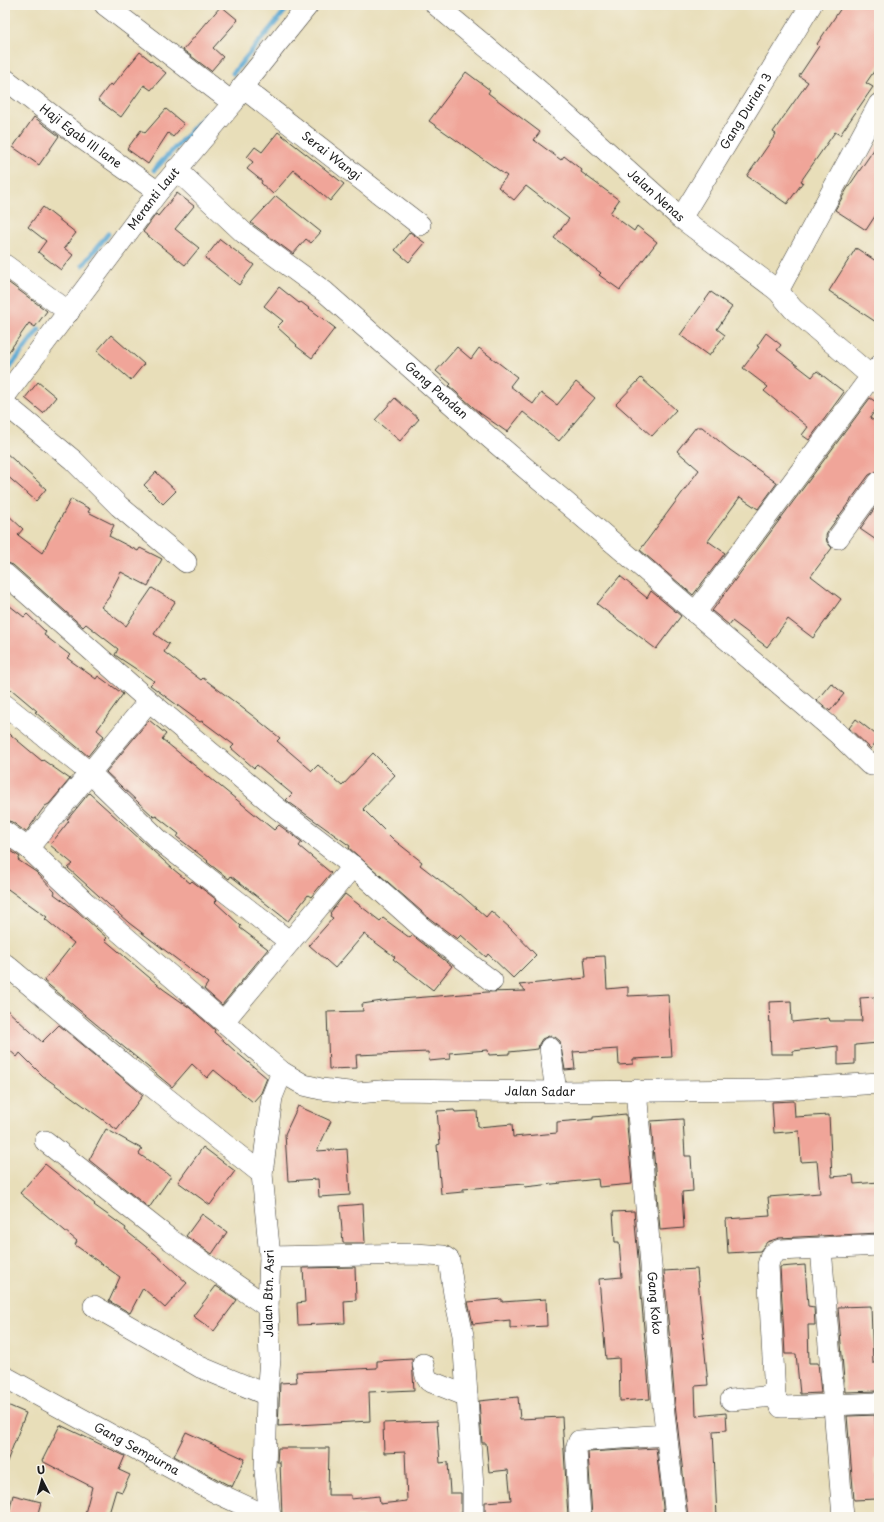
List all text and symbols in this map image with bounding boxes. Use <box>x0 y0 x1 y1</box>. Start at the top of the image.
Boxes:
street label: Gang Durian 3 <box>715 69 776 153</box>
street label: Haji Egab III lane <box>36 99 126 172</box>
street label: Serai Wangi <box>298 126 366 184</box>
street label: Meranti Laut <box>123 163 183 233</box>
street label: Jalan Nenas <box>624 164 690 226</box>
street label: Gang Pandan <box>401 357 472 423</box>
street label: Jalan Sadar <box>505 1081 576 1100</box>
street label: Jalan Btn. Asri <box>258 1249 278 1338</box>
street label: Gang Koko <box>644 1271 667 1336</box>
street label: Gang Sempurna <box>91 1417 184 1479</box>
north arrow <box>22 1460 62 1500</box>
text: U <box>36 1461 46 1478</box>

